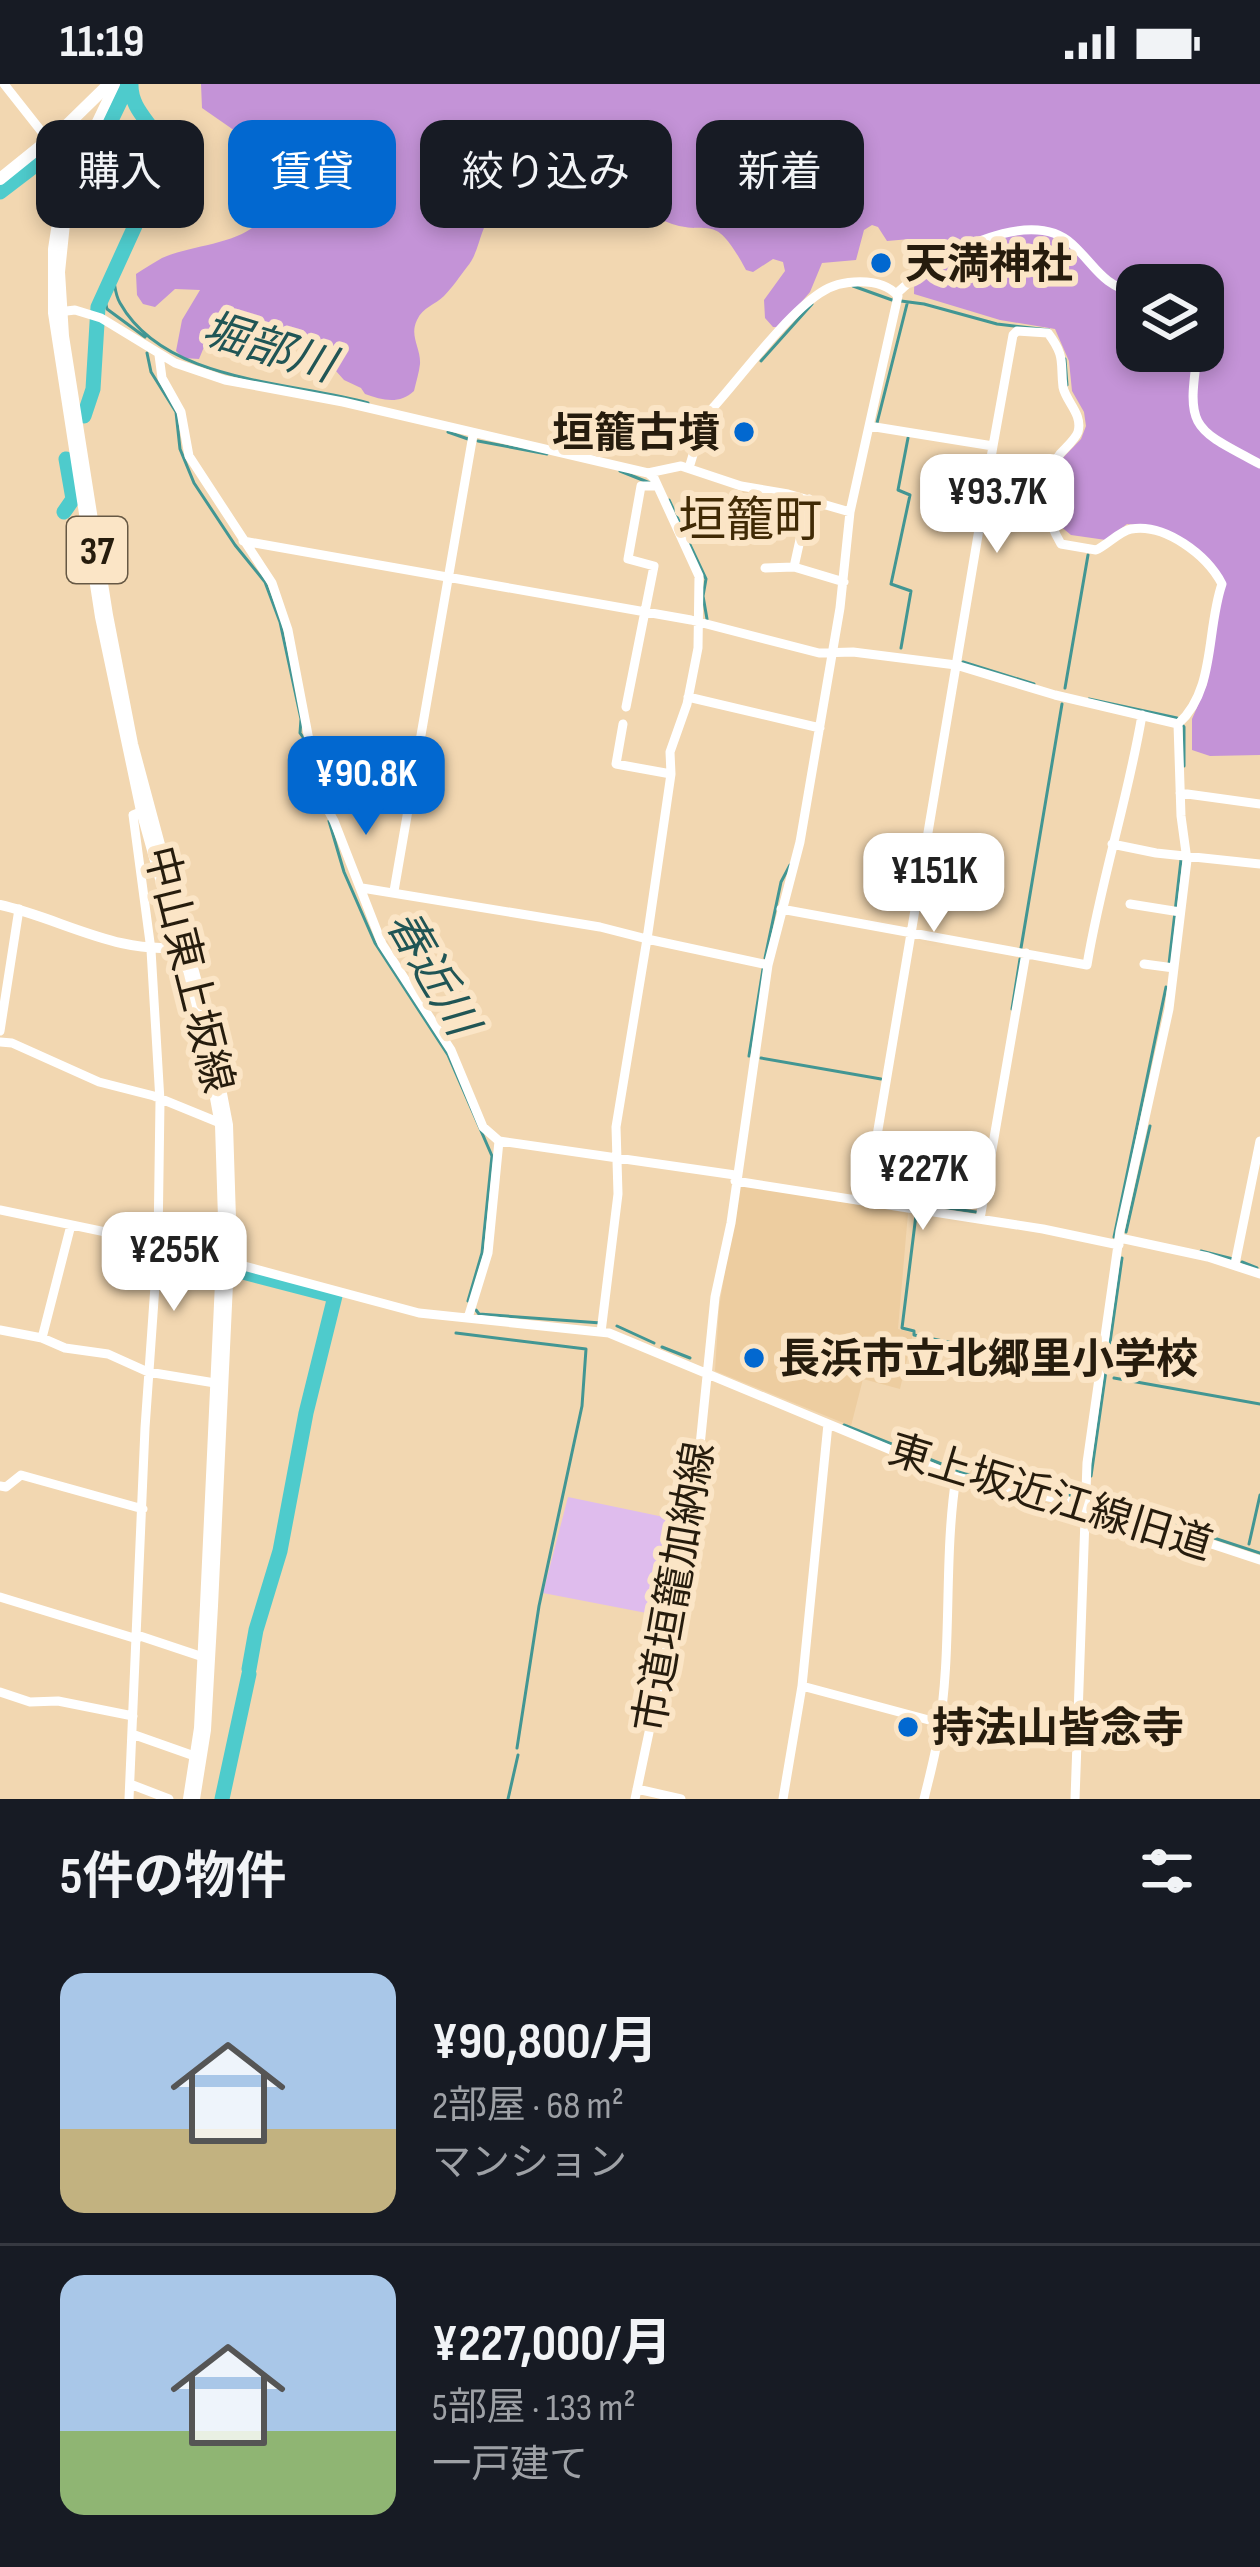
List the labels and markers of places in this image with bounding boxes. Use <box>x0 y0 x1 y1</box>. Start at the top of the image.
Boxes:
place label: 天満神社 <box>905 240 1073 291</box>
marker: 天満神社 <box>868 250 894 276</box>
place label: 垣籠古墳 <box>552 409 720 460</box>
marker: 垣籠古墳 <box>731 419 757 445</box>
pin: ¥93.7K <box>899 454 1095 556</box>
pin: ¥90.8K <box>268 736 464 838</box>
pin: ¥151K <box>850 833 1018 935</box>
pin: ¥227K <box>839 1131 1007 1233</box>
pin: ¥255K <box>90 1212 258 1314</box>
place label: 長浜市立北郷里小学校 <box>778 1335 1198 1386</box>
marker: 長浜市立北郷里小学校 <box>741 1345 767 1371</box>
place label: 持法山皆念寺 <box>932 1704 1184 1755</box>
marker: 持法山皆念寺 <box>895 1714 921 1740</box>

